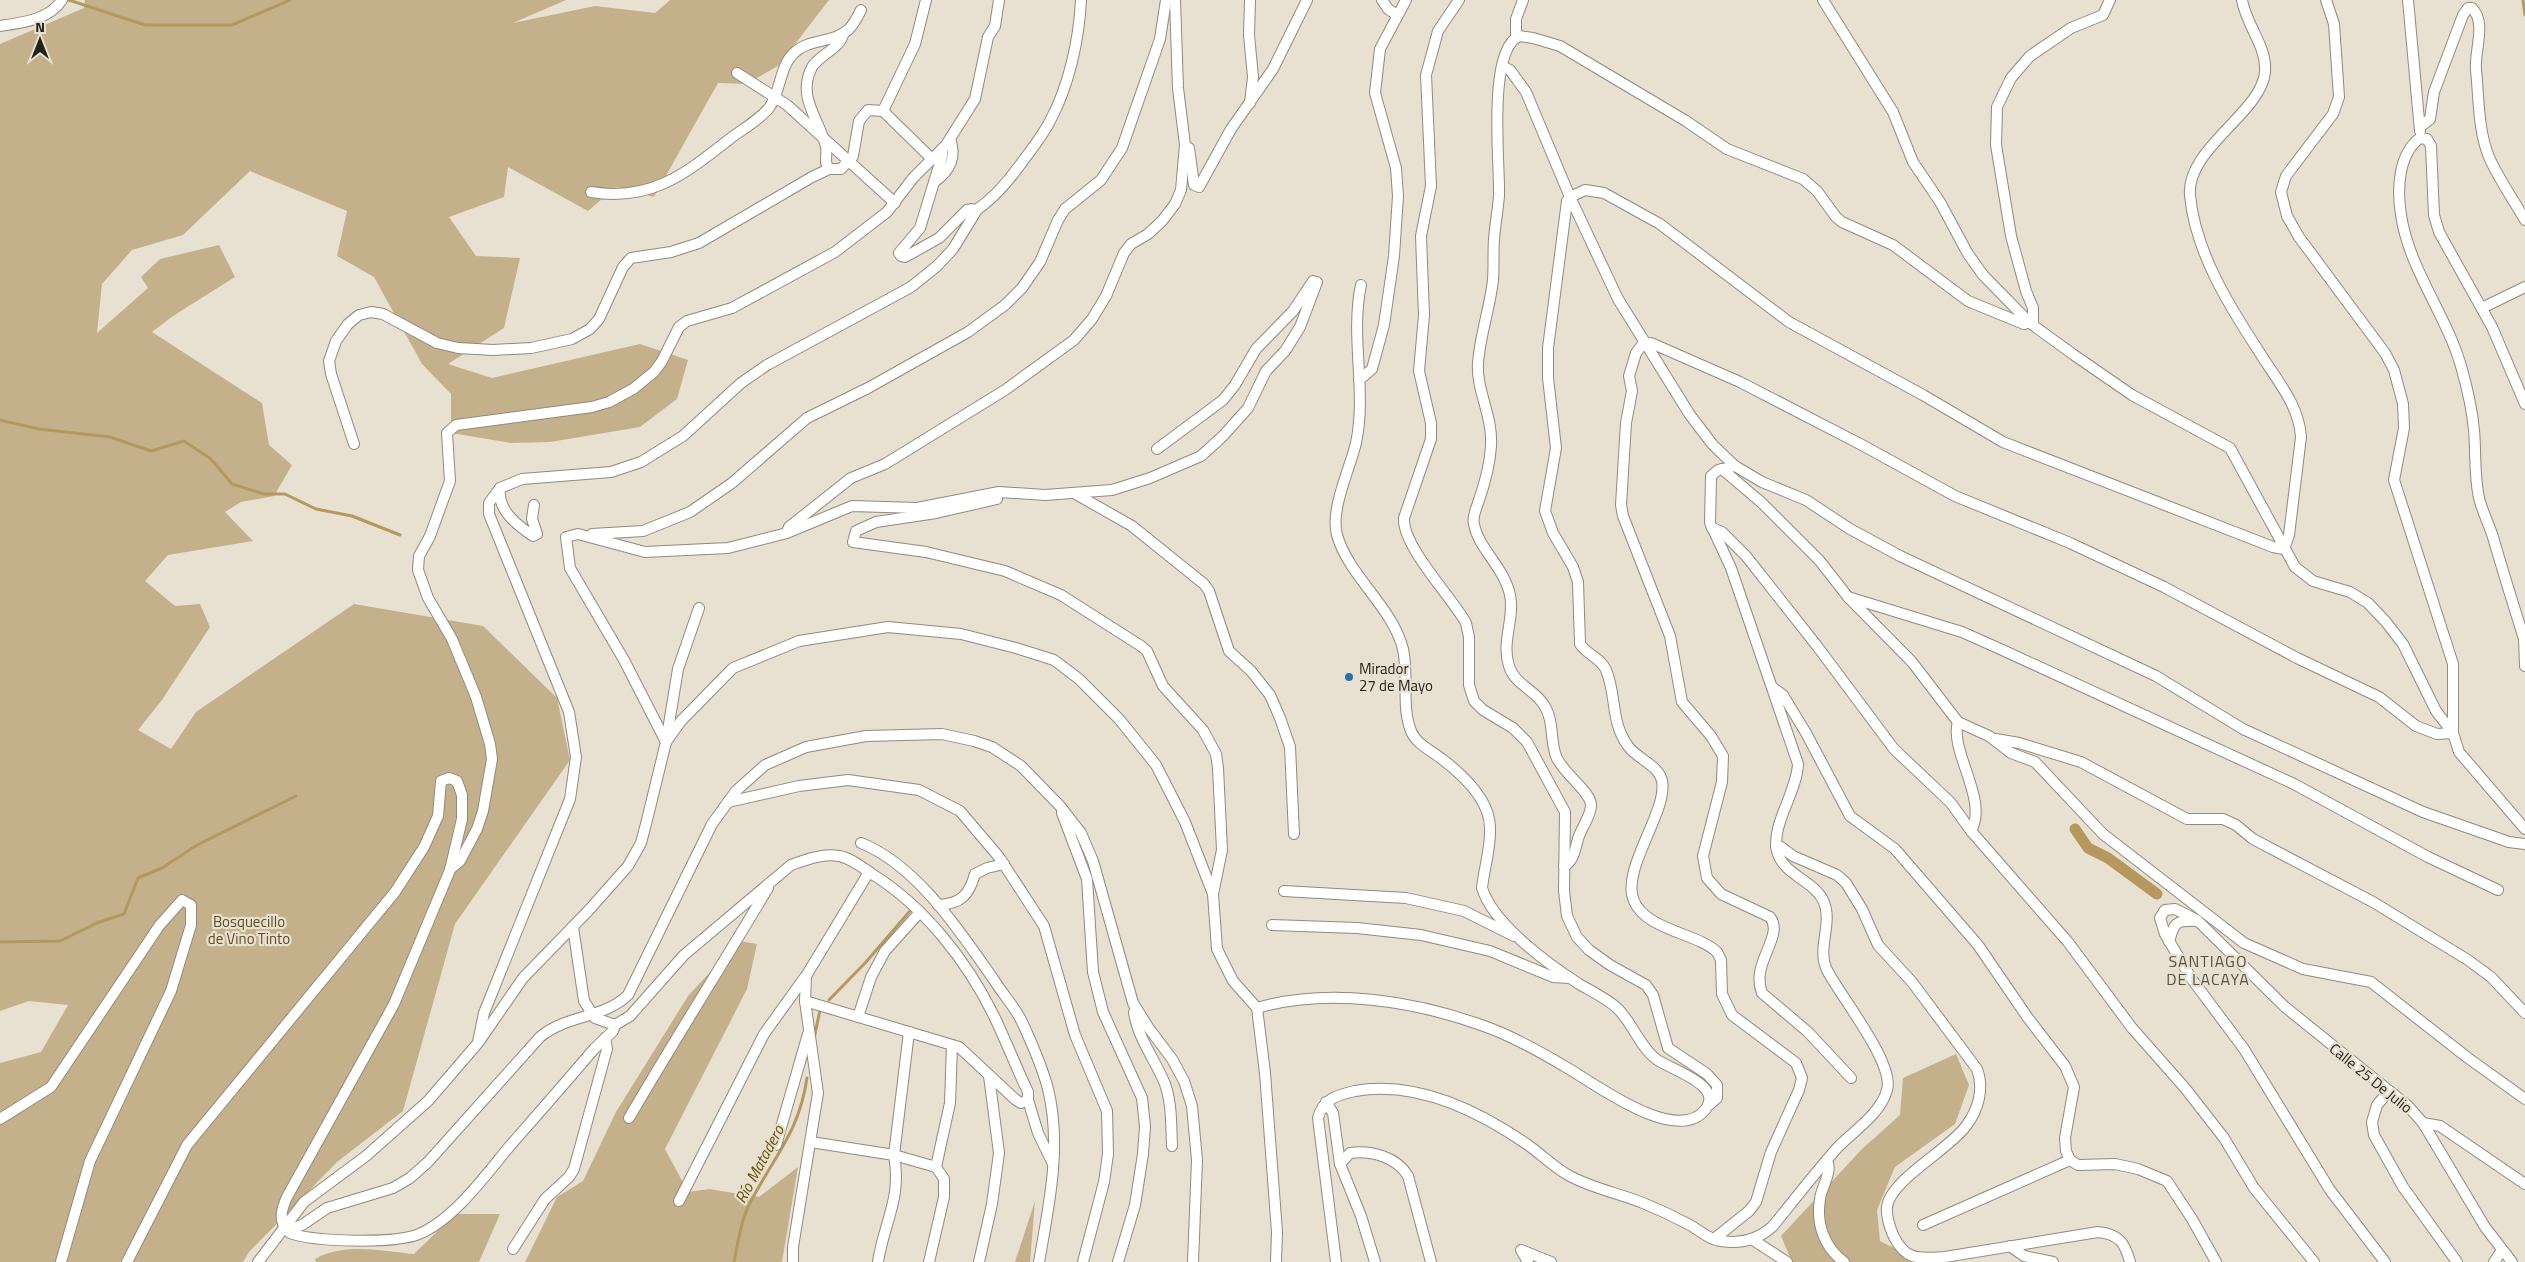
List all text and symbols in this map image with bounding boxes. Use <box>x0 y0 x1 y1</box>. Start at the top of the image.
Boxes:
north arrow <box>15 15 65 65</box>
text: N <box>35 16 45 37</box>
place label: Mirador 27 de Mayo <box>1359 657 1433 697</box>
marker: Mirador 27 de Mayo <box>1343 671 1355 683</box>
park label: Bosquecillo de Vino Tinto <box>208 910 290 950</box>
district label: SANTIAGO DE LACAYA <box>2166 949 2250 991</box>
street label: Calle 25 De Julio <box>2324 1037 2418 1119</box>
water label: Río Matadero <box>728 1120 790 1207</box>

